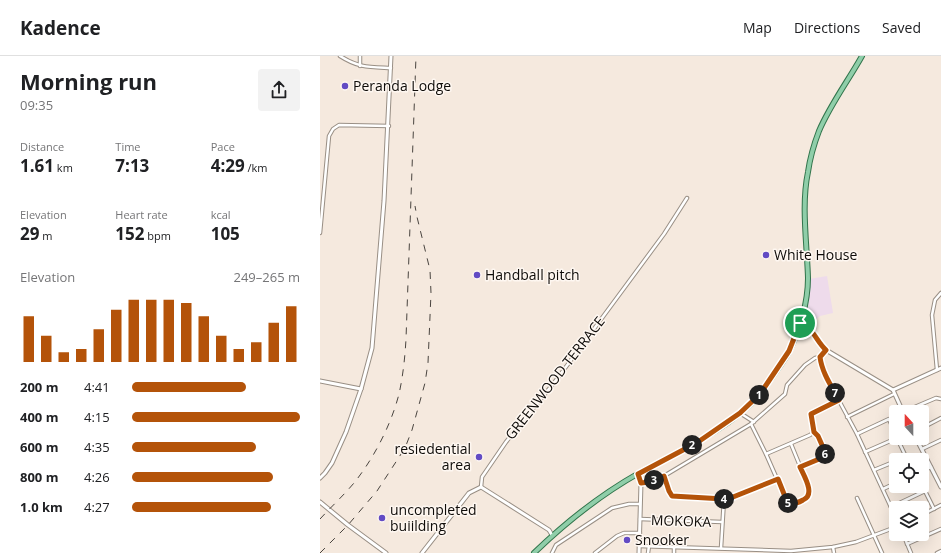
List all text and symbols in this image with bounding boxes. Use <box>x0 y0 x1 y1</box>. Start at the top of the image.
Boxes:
text: Kadence <box>20 15 101 41</box>
text: Map <box>743 18 772 37</box>
text: Directions <box>794 18 860 37</box>
text: Saved <box>882 18 921 37</box>
text: Morning run <box>20 66 157 96</box>
button: share <box>258 69 300 111</box>
place label: Peranda Lodge <box>353 76 451 95</box>
marker: Peranda Lodge <box>340 81 350 91</box>
text: 09:35 <box>20 96 53 114</box>
text: Distance <box>20 139 64 154</box>
text: Time <box>115 139 141 154</box>
text: Pace <box>211 139 235 154</box>
text: 1.61 <box>20 154 54 177</box>
text: 7:13 <box>115 154 149 177</box>
text: 4:29 <box>211 154 245 177</box>
text: km <box>54 160 73 175</box>
text: /km <box>245 160 268 175</box>
text: Elevation <box>20 207 67 222</box>
text: Heart rate <box>115 207 168 222</box>
text: kcal <box>211 207 231 222</box>
text: 29 <box>20 222 39 245</box>
text: 152 <box>115 222 145 245</box>
text: 105 <box>211 222 240 245</box>
text: m <box>39 228 53 243</box>
text: bpm <box>145 228 171 243</box>
place label: White House <box>774 245 858 264</box>
marker: White House <box>761 250 771 260</box>
place label: Handball pitch <box>485 265 580 284</box>
text: Elevation <box>20 268 75 286</box>
text: 249–265 m <box>233 268 300 286</box>
marker: Handball pitch <box>472 270 482 280</box>
pin <box>783 306 817 340</box>
street label: GREENWOOD TERRACE <box>500 312 609 443</box>
icon: arrive <box>789 312 811 334</box>
text: 200 m <box>20 378 58 396</box>
text: 4:41 <box>84 378 110 396</box>
pin: 7 <box>825 383 845 403</box>
pin: 1 <box>749 385 769 405</box>
text: 7 <box>832 385 838 400</box>
text: 1 <box>756 387 762 402</box>
north arrow <box>889 405 929 445</box>
map controls <box>889 405 929 541</box>
text: 400 m <box>20 408 58 426</box>
text: 4:15 <box>84 408 110 426</box>
pin: 2 <box>682 435 702 455</box>
text: 2 <box>689 437 695 452</box>
text: 600 m <box>20 438 58 456</box>
text: 4:35 <box>84 438 110 456</box>
place label: resiedential area <box>394 439 471 474</box>
pin: 6 <box>815 444 835 464</box>
text: 6 <box>822 446 828 461</box>
marker: resiedential area <box>474 452 484 462</box>
button: locate <box>889 453 929 493</box>
text: 800 m <box>20 468 58 486</box>
text: 4:26 <box>84 468 110 486</box>
pin: 3 <box>644 470 664 490</box>
text: 3 <box>651 472 657 487</box>
pin: 4 <box>714 489 734 509</box>
text: 4 <box>721 491 727 506</box>
pin: 5 <box>778 493 798 513</box>
text: 5 <box>785 495 791 510</box>
text: 1.0 km <box>20 498 63 516</box>
text: 4:27 <box>84 498 110 516</box>
place label: uncompleted buiilding <box>390 500 477 535</box>
button: layers <box>889 501 929 541</box>
street label: MOKOKA <box>651 510 712 531</box>
marker: uncompleted buiilding <box>377 513 387 523</box>
place label: Snooker <box>635 530 689 549</box>
marker: Snooker <box>622 535 632 545</box>

